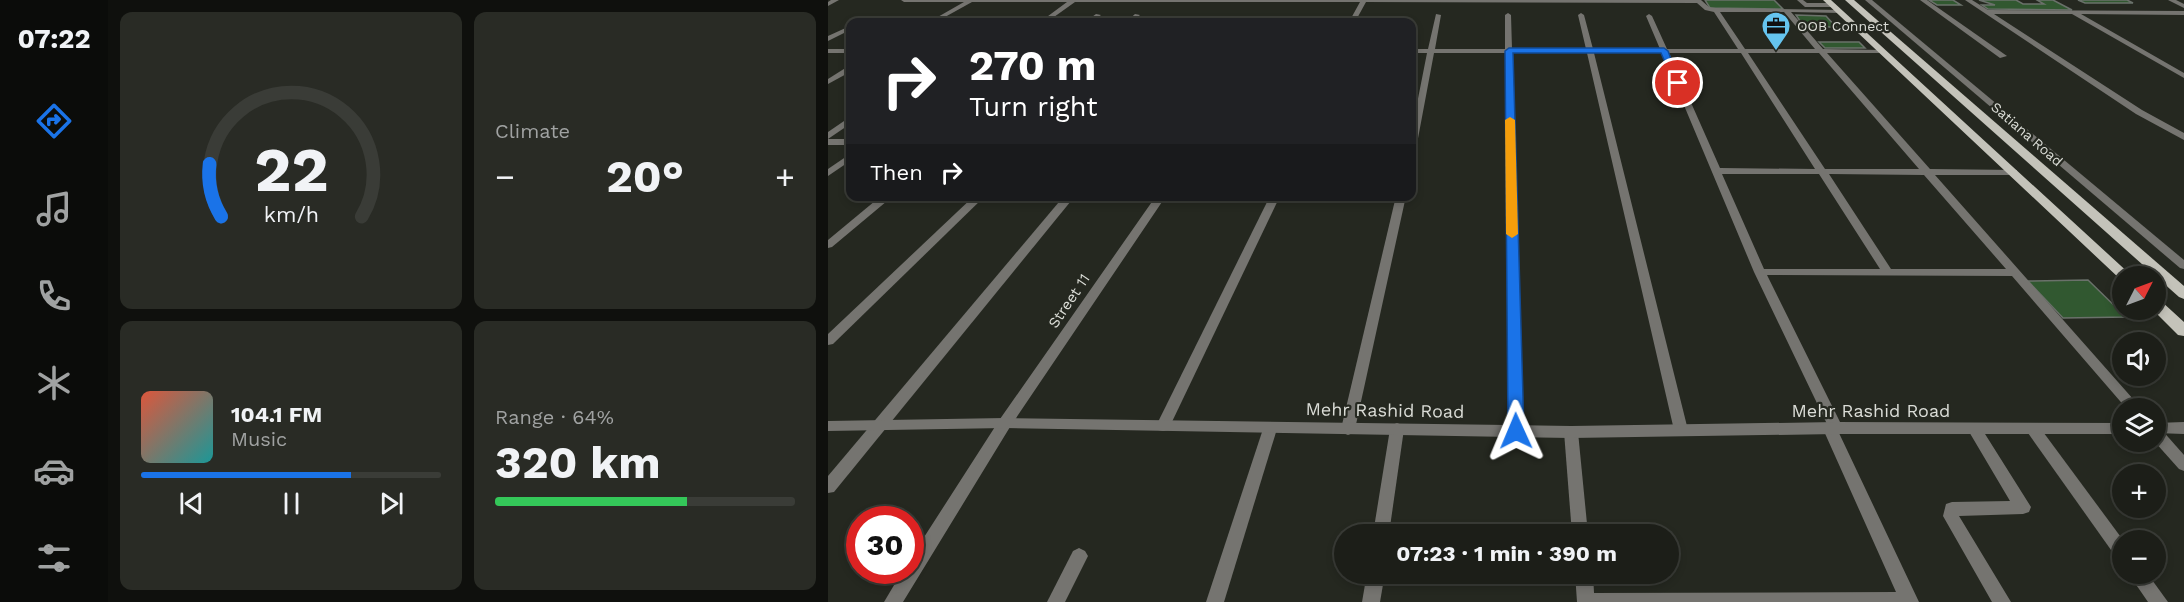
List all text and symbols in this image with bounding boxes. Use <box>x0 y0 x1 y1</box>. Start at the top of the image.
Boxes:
office icon: OOB Connect <box>1760 10 1792 52</box>
place label: OOB Connect <box>1797 18 1889 34</box>
text: 07:22 <box>18 23 90 55</box>
text: 270 m <box>969 41 1096 90</box>
icon: right <box>870 42 948 120</box>
pin <box>1652 57 1703 108</box>
icon: arrive <box>1661 66 1694 99</box>
text: Turn right <box>969 91 1098 123</box>
street label: Satiana Road <box>1988 99 2066 169</box>
icon: directions <box>33 100 75 142</box>
text: Climate <box>495 119 570 143</box>
text: 22 <box>254 133 328 206</box>
text: 20° <box>606 150 684 203</box>
icon: right <box>935 156 968 189</box>
text: − <box>495 157 515 196</box>
text: + <box>775 157 795 196</box>
text: Then <box>870 160 923 185</box>
icon: music <box>33 188 75 230</box>
text: km/h <box>263 203 319 228</box>
north arrow <box>2112 266 2166 320</box>
map controls <box>2112 266 2166 584</box>
street label: Street 11 <box>1044 270 1094 332</box>
icon: phone <box>33 275 75 317</box>
button: sound <box>2112 332 2166 386</box>
icon: climate <box>33 362 75 404</box>
street label: Mehr Rashid Road <box>1305 398 1465 422</box>
button: layers <box>2112 398 2166 452</box>
position arrow <box>1484 399 1548 463</box>
street label: Mehr Rashid Road <box>1792 400 1950 421</box>
text: 104.1 FM <box>231 402 322 427</box>
text: Range · 64% <box>495 405 614 429</box>
text: Music <box>231 427 287 451</box>
text: 320 km <box>495 436 661 489</box>
icon: car <box>33 450 75 492</box>
button: + <box>2112 464 2166 518</box>
icon: previous <box>175 487 208 520</box>
icon: pause <box>275 487 308 520</box>
icon: next <box>375 487 408 520</box>
speed limit sign: 30 <box>846 506 924 584</box>
button: − <box>2112 530 2166 584</box>
icon: filters <box>33 537 75 579</box>
text: 07:23 · 1 min · 390 m <box>1396 541 1617 566</box>

